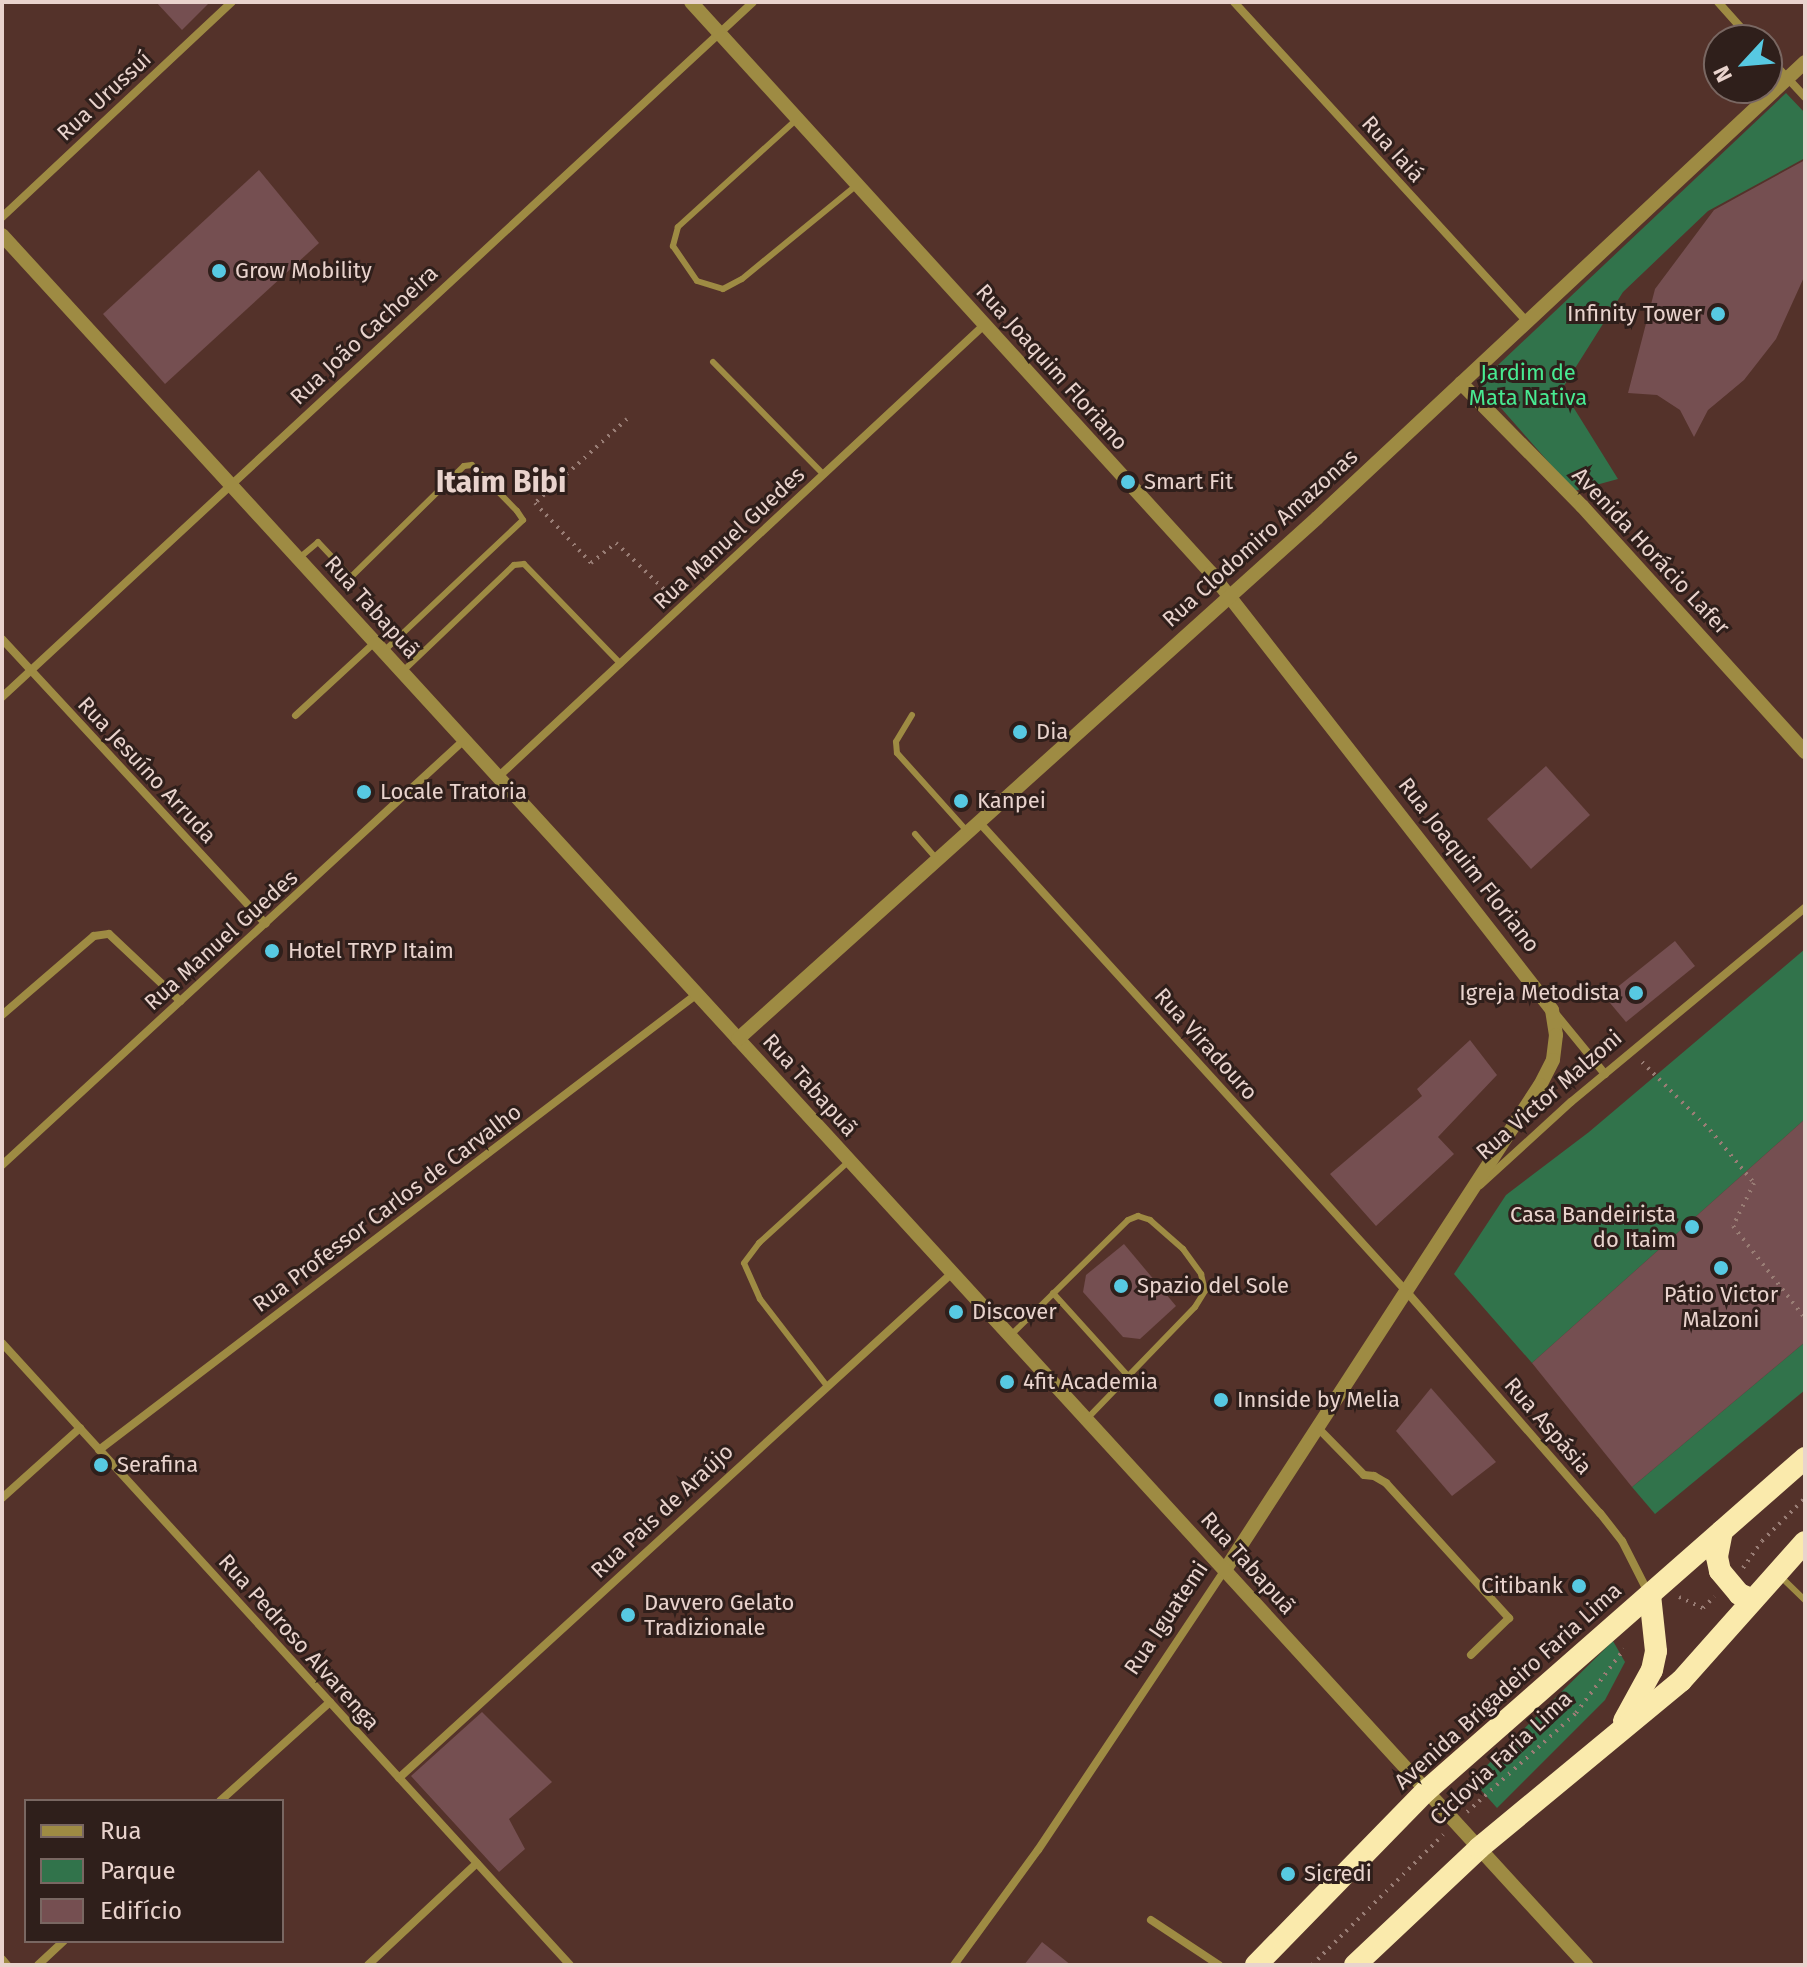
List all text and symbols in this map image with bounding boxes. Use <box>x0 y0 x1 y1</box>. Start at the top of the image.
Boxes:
north arrow <box>1703 24 1783 104</box>
street label: Rua Urussuí <box>51 46 157 146</box>
text: N <box>1707 61 1738 86</box>
street label: Rua Iaiá <box>1356 110 1430 188</box>
place label: Grow Mobility <box>235 258 372 284</box>
street label: Rua João Cachoeira <box>285 260 443 410</box>
marker: Grow Mobility <box>210 262 228 280</box>
street label: Rua Joaquim Floriano <box>971 279 1133 455</box>
place label: Infinity Tower <box>1567 301 1702 327</box>
marker: Infinity Tower <box>1709 305 1727 323</box>
park label: Jardim de Mata Nativa <box>1469 359 1587 410</box>
street label: Rua Clodomiro Amazonas <box>1157 443 1363 633</box>
street label: Rua Manuel Guedes <box>648 461 810 615</box>
street label: Avenida Horácio Lafer <box>1567 462 1735 640</box>
district label: Itaim Bibi <box>436 464 566 500</box>
place label: Smart Fit <box>1144 469 1233 495</box>
marker: Smart Fit <box>1119 473 1137 491</box>
street label: Rua Tabapuã <box>319 550 425 664</box>
street label: Rua Jesuíno Arruda <box>72 691 222 849</box>
place label: Dia <box>1036 719 1068 745</box>
marker: Dia <box>1011 723 1029 741</box>
street label: Rua Joaquim Floriano <box>1393 772 1545 958</box>
place label: Locale Tratoria <box>380 779 527 805</box>
marker: Locale Tratoria <box>355 783 373 801</box>
place label: Kanpei <box>977 788 1046 814</box>
marker: Kanpei <box>952 792 970 810</box>
street label: Rua Manuel Guedes <box>139 864 303 1016</box>
place label: Hotel TRYP Itaim <box>288 938 454 964</box>
marker: Hotel TRYP Itaim <box>263 942 281 960</box>
place label: Igreja Metodista <box>1459 980 1620 1006</box>
street label: Rua Viradouro <box>1149 983 1263 1105</box>
marker: Igreja Metodista <box>1627 984 1645 1002</box>
street label: Rua Victor Malzoni <box>1471 1024 1627 1166</box>
street label: Rua Tabapuã <box>757 1028 863 1142</box>
street label: Rua Professor Carlos de Carvalho <box>248 1098 526 1318</box>
place label: Casa Bandeirista do Itaim <box>1510 1201 1676 1252</box>
marker: Casa Bandeirista do Itaim <box>1683 1218 1701 1236</box>
marker: Pátio Victor Malzoni <box>1712 1259 1730 1277</box>
place label: Spazio del Sole <box>1137 1273 1289 1299</box>
marker: Spazio del Sole <box>1112 1277 1130 1295</box>
place label: Pátio Victor Malzoni <box>1664 1281 1778 1332</box>
place label: Discover <box>972 1299 1057 1325</box>
marker: Discover <box>947 1303 965 1321</box>
place label: 4fit Academia <box>1023 1369 1158 1395</box>
street label: Rua Aspásia <box>1499 1372 1597 1480</box>
marker: 4fit Academia <box>998 1373 1016 1391</box>
place label: Innside by Melia <box>1237 1387 1400 1413</box>
marker: Innside by Melia <box>1212 1391 1230 1409</box>
street label: Rua Pais de Araújo <box>585 1438 739 1584</box>
place label: Serafina <box>117 1452 198 1478</box>
marker: Serafina <box>92 1456 110 1474</box>
street label: Rua Tabapuã <box>1195 1506 1301 1620</box>
street label: Rua Pedroso Alvarenga <box>213 1549 385 1735</box>
street label: Rua Iguatemi <box>1118 1556 1214 1680</box>
place label: Citibank <box>1481 1573 1563 1599</box>
street label: Avenida Brigadeiro Faria Lima <box>1389 1577 1627 1795</box>
marker: Citibank <box>1570 1577 1588 1595</box>
place label: Davvero Gelato Tradizionale <box>644 1589 794 1640</box>
marker: Davvero Gelato Tradizionale <box>619 1606 637 1624</box>
street label: Ciclovia Faria Lima <box>1424 1685 1578 1831</box>
legend <box>24 1799 284 1943</box>
text: Rua <box>100 1817 142 1845</box>
text: Parque <box>100 1857 176 1885</box>
place label: Sicredi <box>1304 1861 1372 1887</box>
marker: Sicredi <box>1279 1865 1297 1883</box>
text: Edifício <box>100 1897 182 1925</box>

